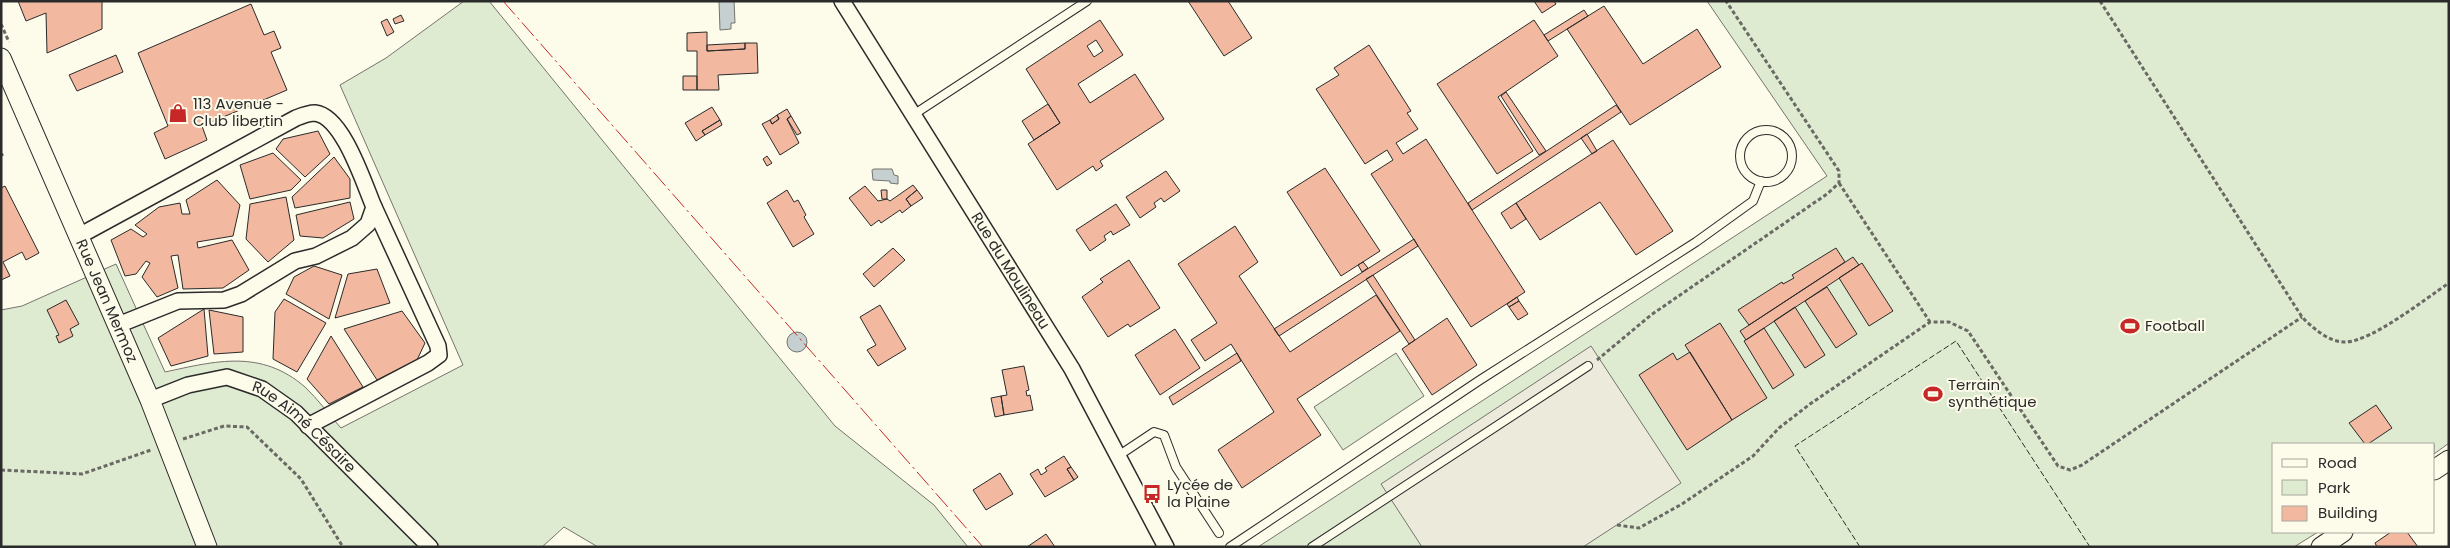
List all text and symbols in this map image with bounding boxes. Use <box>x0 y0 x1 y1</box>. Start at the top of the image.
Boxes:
place label: 113 Avenue - Club libertin <box>193 93 284 131</box>
shop icon: 113 Avenue - Club libertin <box>167 102 189 124</box>
street label: Rue du Moulineau <box>967 208 1055 333</box>
street label: Rue Jean Mermoz <box>71 236 144 366</box>
sports icon: Football <box>2119 315 2141 337</box>
place label: Football <box>2145 315 2205 336</box>
place label: Terrain synthétique <box>1948 374 2036 412</box>
street label: Rue Aimé Césaire <box>250 375 361 477</box>
sports icon: Terrain synthétique <box>1922 383 1944 405</box>
legend <box>2272 443 2435 533</box>
text: Road <box>2318 452 2357 473</box>
place label: Lycée de la Plaine <box>1167 474 1233 512</box>
text: Park <box>2318 477 2350 498</box>
bus stop icon: Lycée de la Plaine <box>1141 483 1163 505</box>
text: Building <box>2318 502 2378 523</box>

